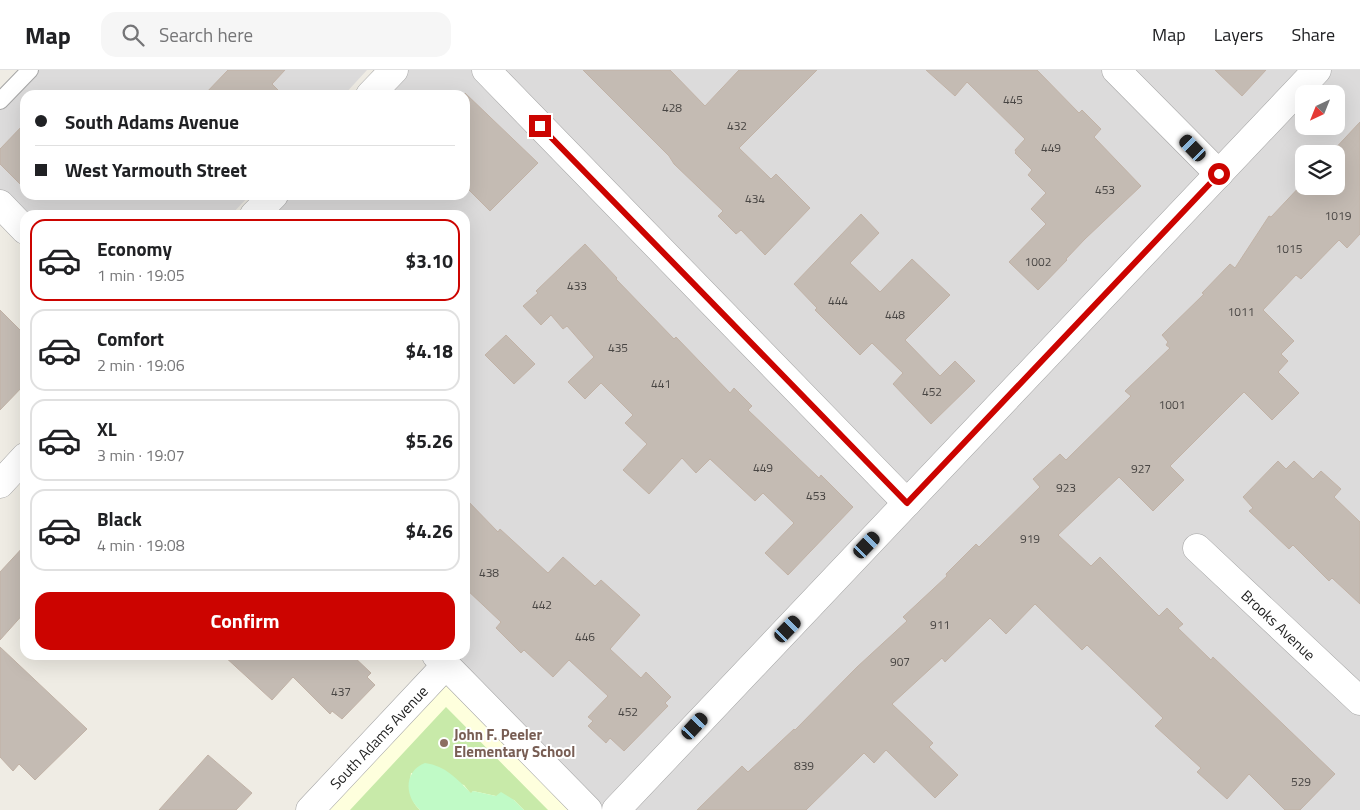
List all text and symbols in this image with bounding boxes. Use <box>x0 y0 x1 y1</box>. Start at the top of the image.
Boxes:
search box <box>101 12 451 57</box>
text: Map <box>25 17 71 53</box>
text: Search here <box>159 20 253 49</box>
icon: search <box>119 21 147 49</box>
text: Map <box>1152 21 1186 48</box>
text: Layers <box>1214 21 1263 48</box>
text: Share <box>1291 21 1335 48</box>
north arrow <box>1295 85 1345 135</box>
map controls <box>1295 85 1345 195</box>
house number: 445 <box>1003 90 1023 109</box>
house number: 428 <box>662 98 682 117</box>
text: South Adams Avenue <box>65 107 239 136</box>
route end <box>529 115 551 137</box>
house number: 432 <box>727 116 747 135</box>
car <box>1177 132 1208 164</box>
house number: 449 <box>1041 138 1061 157</box>
button: layers <box>1295 145 1345 195</box>
text: West Yarmouth Street <box>65 155 247 184</box>
route start <box>1208 163 1230 185</box>
house number: 453 <box>1095 180 1115 199</box>
house number: 434 <box>745 189 765 208</box>
house number: 1019 <box>1325 206 1352 225</box>
text: Economy <box>97 234 172 263</box>
icon: car <box>37 238 82 283</box>
house number: 1015 <box>1276 239 1303 258</box>
text: $3.10 <box>406 246 453 275</box>
house number: 1002 <box>1025 252 1051 271</box>
text: 1 min · 19:05 <box>97 263 185 287</box>
house number: 433 <box>567 276 587 295</box>
house number: 444 <box>828 291 848 310</box>
house number: 1011 <box>1228 302 1254 321</box>
house number: 448 <box>885 305 905 324</box>
text: Comfort <box>97 324 164 353</box>
icon: car <box>37 328 82 373</box>
text: $4.18 <box>406 336 453 365</box>
house number: 435 <box>608 338 628 357</box>
text: 2 min · 19:06 <box>97 353 185 377</box>
house number: 441 <box>651 374 671 393</box>
house number: 452 <box>922 382 942 401</box>
house number: 1001 <box>1159 395 1185 414</box>
text: XL <box>97 414 117 443</box>
icon: car <box>37 418 82 463</box>
text: $5.26 <box>406 426 453 455</box>
text: 3 min · 19:07 <box>97 443 185 467</box>
house number: 449 <box>753 458 773 477</box>
house number: 927 <box>1131 459 1151 478</box>
house number: 923 <box>1056 478 1076 497</box>
house number: 453 <box>806 486 826 505</box>
text: Black <box>97 504 142 533</box>
icon: car <box>37 508 82 553</box>
text: $4.26 <box>406 516 453 545</box>
car <box>851 529 882 561</box>
house number: 919 <box>1020 529 1040 548</box>
text: 4 min · 19:08 <box>97 533 185 557</box>
house number: 438 <box>479 563 499 582</box>
street label: Brooks Avenue <box>1236 584 1321 665</box>
button: Confirm <box>35 592 455 650</box>
house number: 442 <box>532 595 552 614</box>
car <box>772 613 803 645</box>
house number: 911 <box>930 615 950 634</box>
house number: 446 <box>575 627 595 646</box>
house number: 907 <box>890 652 910 671</box>
street label: South Adams Avenue <box>324 680 433 794</box>
house number: 437 <box>331 682 351 701</box>
house number: 452 <box>618 702 638 721</box>
car <box>679 710 710 742</box>
place label: John F. Peeler Elementary School <box>454 723 575 763</box>
marker: John F. Peeler Elementary School <box>438 737 450 749</box>
house number: 839 <box>794 756 814 775</box>
house number: 529 <box>1291 772 1311 791</box>

